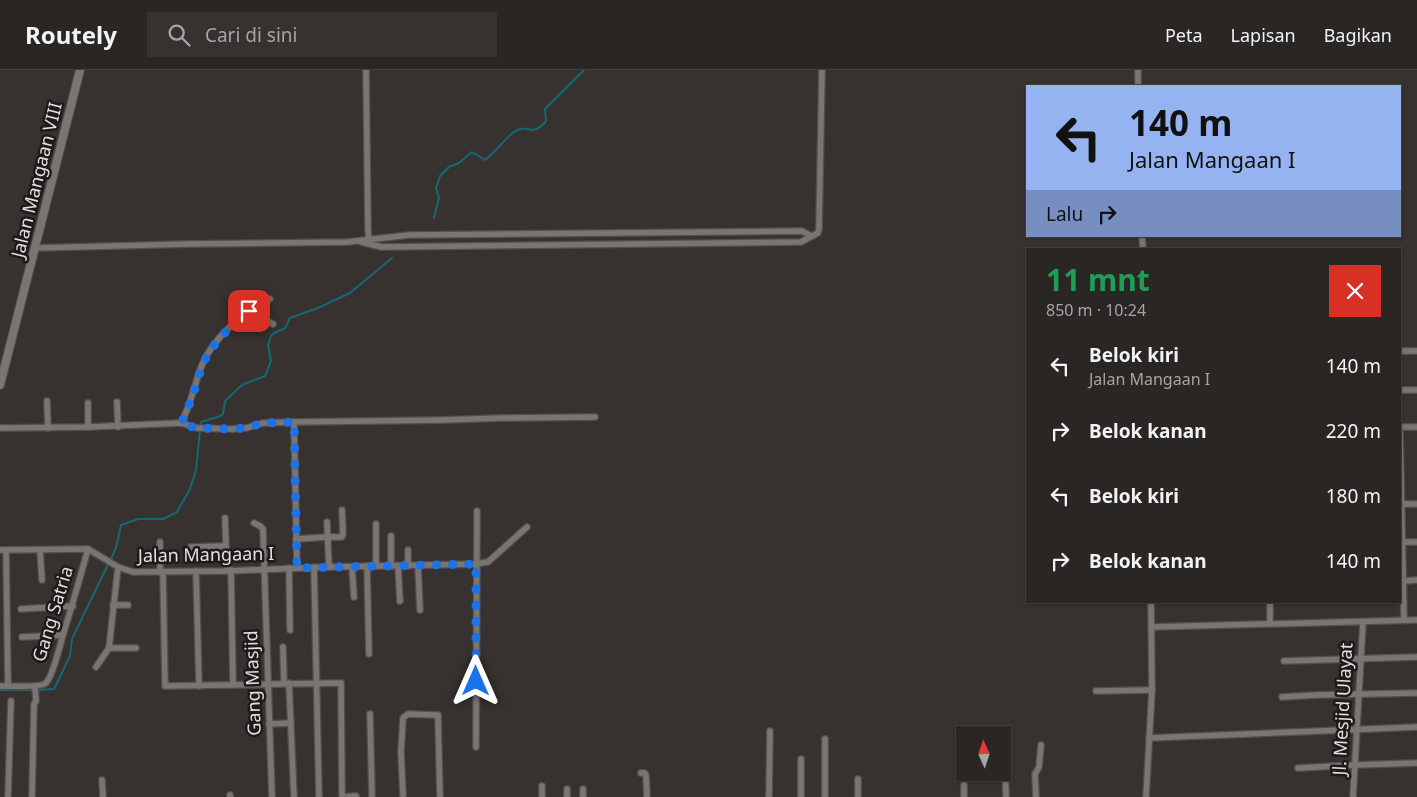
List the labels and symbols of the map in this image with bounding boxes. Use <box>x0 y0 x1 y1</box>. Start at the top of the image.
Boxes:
street label: Jalan Mangaan VIII <box>5 100 67 262</box>
pin <box>228 290 270 332</box>
street label: Jalan Mangaan I <box>136 541 274 567</box>
street label: Gang Satria <box>26 563 78 664</box>
street label: Gang Masjid <box>238 630 266 736</box>
street label: Jl. Mesjid Ulayat <box>1326 641 1357 778</box>
position arrow <box>449 654 501 706</box>
north arrow <box>956 726 1011 781</box>

